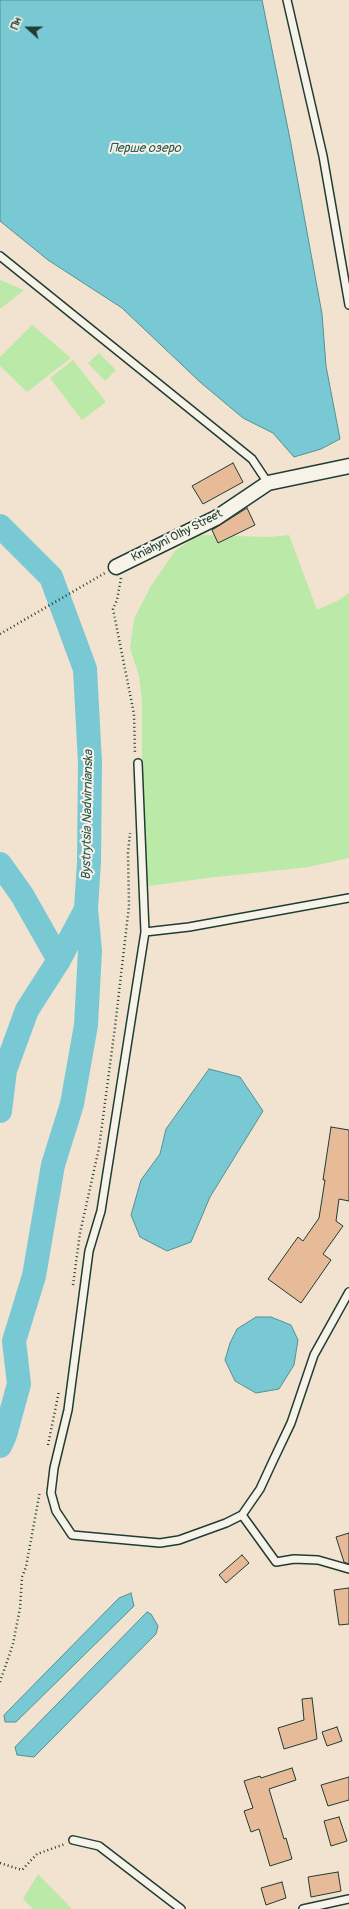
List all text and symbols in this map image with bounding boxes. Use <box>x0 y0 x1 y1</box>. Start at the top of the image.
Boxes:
north arrow <box>8 8 48 48</box>
text: Пн <box>8 16 25 31</box>
water label: Перше озеро <box>109 141 181 157</box>
street label: Kniahyni Olhy Street <box>129 507 225 565</box>
water label: Bystrytsia Nadvirnianska <box>79 750 97 880</box>

